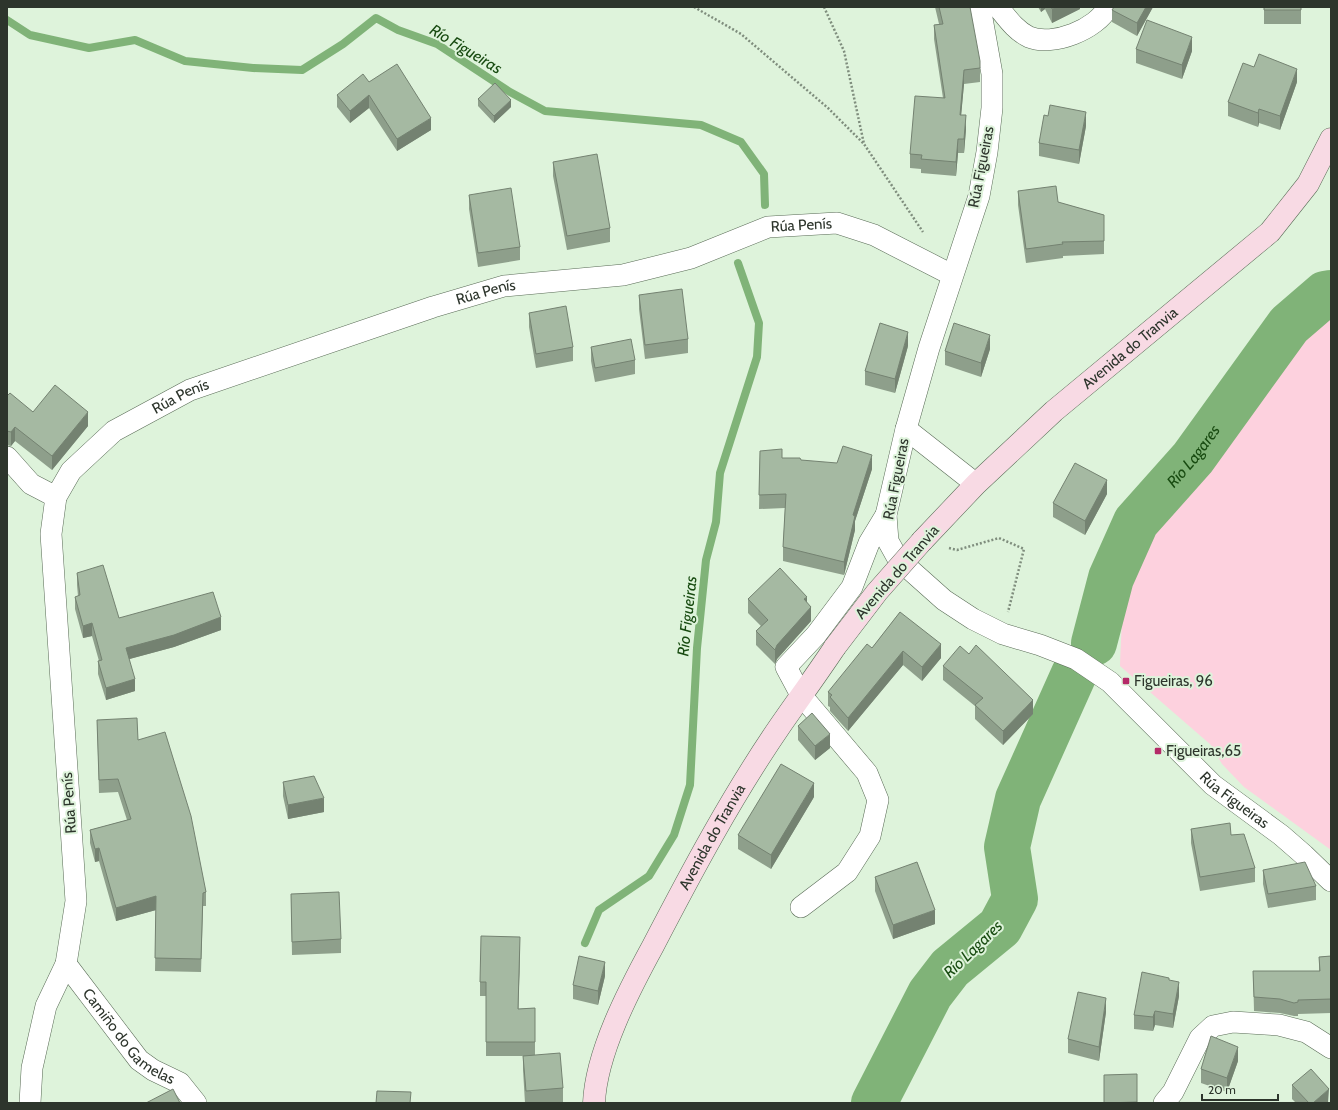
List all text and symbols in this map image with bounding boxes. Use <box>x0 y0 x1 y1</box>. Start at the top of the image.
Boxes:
water label: Río Figueiras <box>427 20 505 78</box>
street label: Rúa Figueiras <box>964 125 998 209</box>
street label: Rúa Penís <box>770 214 832 236</box>
street label: Rúa Penís <box>454 276 516 309</box>
street label: Avenida do Tranvia <box>1079 303 1182 393</box>
street label: Rúa Penís <box>149 375 211 418</box>
water label: Río Lagares <box>1162 421 1224 491</box>
street label: Rúa Figueiras <box>879 437 913 521</box>
street label: Avenida do Tranvia <box>851 521 943 623</box>
water label: Río Figueiras <box>673 575 701 657</box>
place label: Figueiras, 96 <box>1134 672 1213 690</box>
marker: Figueiras, 96 <box>1121 676 1131 686</box>
place label: Figueiras,65 <box>1166 742 1241 760</box>
marker: Figueiras,65 <box>1153 746 1163 756</box>
street label: Rúa Figueiras <box>1196 768 1273 832</box>
street label: Rúa Penís <box>58 772 80 834</box>
street label: Avenida do Tranvia <box>675 780 750 893</box>
water label: Río Lagares <box>940 916 1006 982</box>
street label: Camiño do Gamelas <box>79 985 178 1088</box>
scale bar <box>1202 1076 1278 1102</box>
text: 20 m <box>1208 1082 1236 1097</box>

